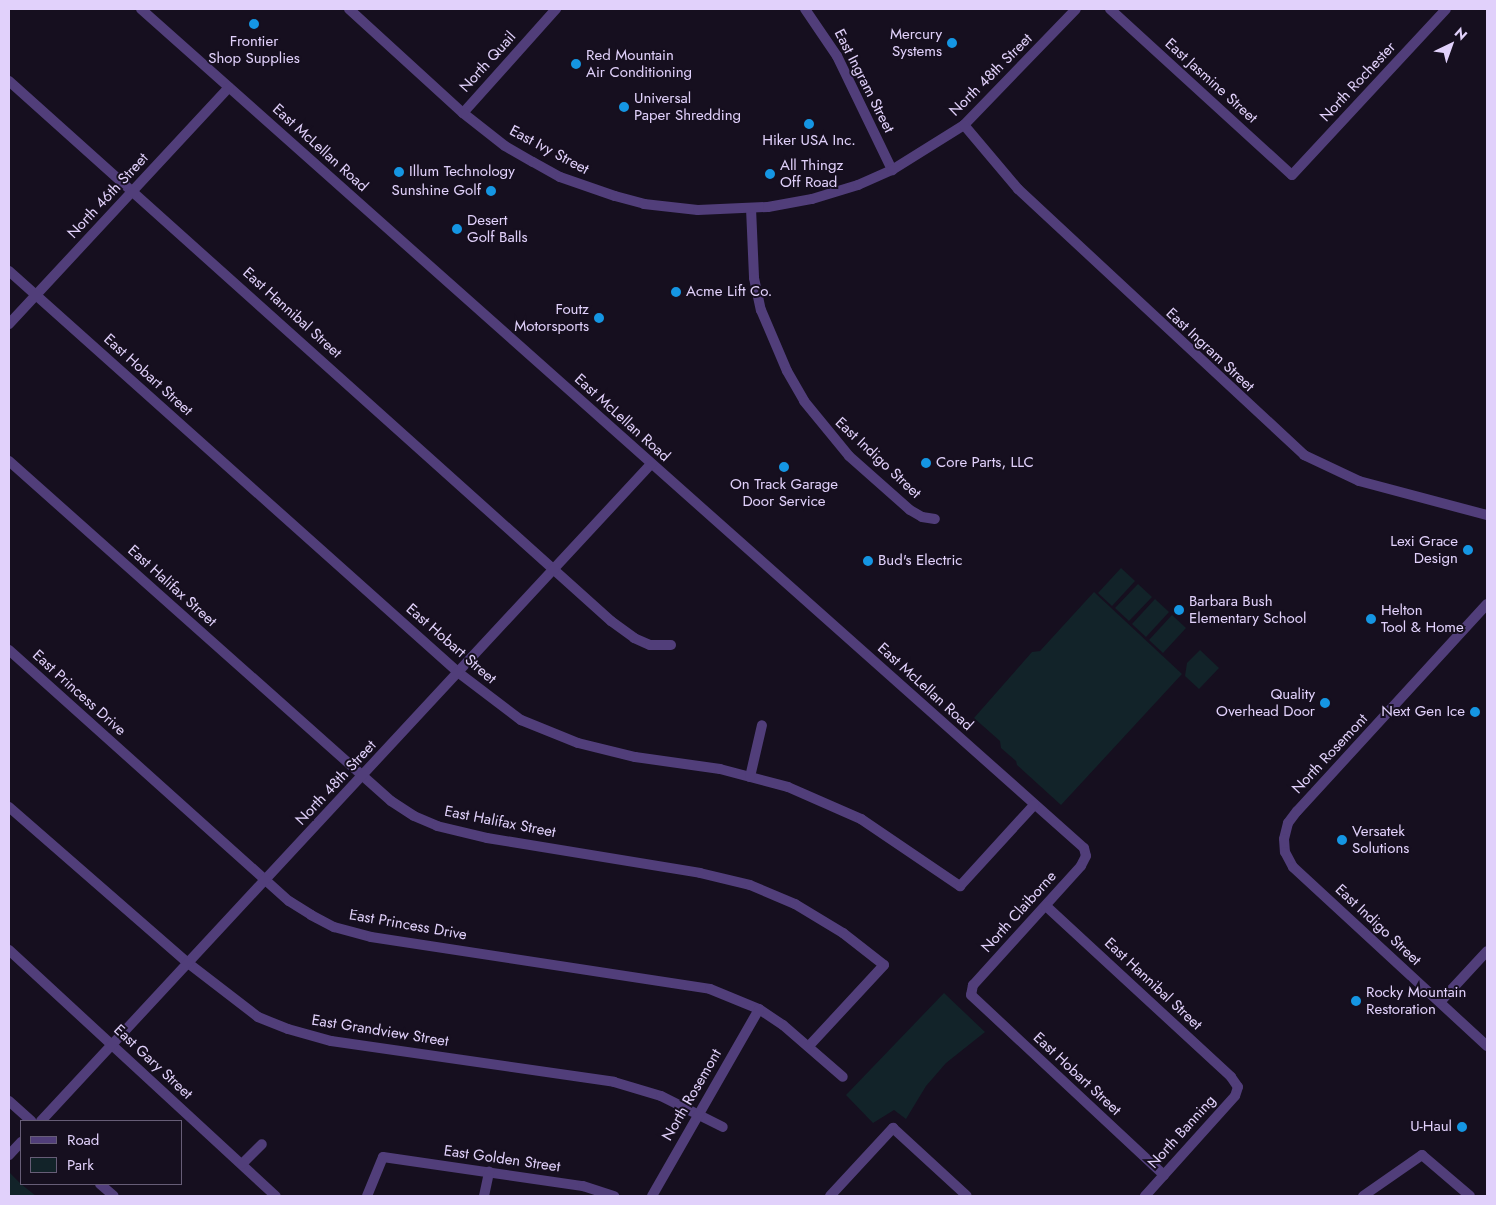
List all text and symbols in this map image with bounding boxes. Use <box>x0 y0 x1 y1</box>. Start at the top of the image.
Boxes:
marker: Frontier Shop Supplies <box>248 18 260 30</box>
north arrow <box>1426 20 1476 70</box>
text: N <box>1450 23 1472 45</box>
place label: Mercury Systems <box>890 25 942 60</box>
street label: East Ingram Street <box>830 26 898 136</box>
street label: North Quail <box>456 28 520 96</box>
street label: North 48th Street <box>946 30 1036 120</box>
place label: Frontier Shop Supplies <box>208 32 300 67</box>
street label: East Jasmine Street <box>1161 35 1261 127</box>
marker: Mercury Systems <box>946 37 958 49</box>
street label: North Rochester <box>1316 38 1400 126</box>
place label: Red Mountain Air Conditioning <box>586 46 692 81</box>
marker: Red Mountain Air Conditioning <box>570 58 582 70</box>
place label: Universal Paper Shredding <box>634 89 741 124</box>
street label: East McLellan Road <box>269 100 371 196</box>
marker: Universal Paper Shredding <box>618 101 630 113</box>
marker: Hiker USA Inc. <box>803 118 815 130</box>
street label: East Ivy Street <box>506 122 592 178</box>
place label: Hiker USA Inc. <box>762 132 856 150</box>
street label: North 46th Street <box>64 150 152 242</box>
place label: All Thingz Off Road <box>780 156 843 191</box>
place label: Illum Technology <box>409 163 515 181</box>
marker: Illum Technology <box>393 166 405 178</box>
marker: All Thingz Off Road <box>764 168 776 180</box>
place label: Sunshine Golf <box>392 182 481 200</box>
marker: Sunshine Golf <box>485 185 497 197</box>
place label: Desert Golf Balls <box>467 211 528 246</box>
marker: Desert Golf Balls <box>451 223 463 235</box>
street label: East Hannibal Street <box>239 264 345 362</box>
place label: Acme Lift Co. <box>686 283 772 301</box>
marker: Acme Lift Co. <box>670 286 682 298</box>
place label: Foutz Motorsports <box>514 300 589 335</box>
street label: East Ingram Street <box>1162 305 1258 395</box>
marker: Foutz Motorsports <box>593 312 605 324</box>
street label: East Hobart Street <box>100 330 196 420</box>
street label: East McLellan Road <box>571 370 673 466</box>
street label: East Indigo Street <box>831 414 925 502</box>
place label: Core Parts, LLC <box>936 454 1034 472</box>
marker: Core Parts, LLC <box>920 457 932 469</box>
marker: On Track Garage Door Service <box>778 461 790 473</box>
place label: On Track Garage Door Service <box>730 475 838 510</box>
place label: Lexi Grace Design <box>1390 532 1458 567</box>
street label: East Halifax Street <box>124 542 220 630</box>
marker: Lexi Grace Design <box>1462 544 1474 556</box>
place label: Bud's Electric <box>878 552 963 570</box>
marker: Bud's Electric <box>862 555 874 567</box>
place label: Barbara Bush Elementary School <box>1189 592 1306 627</box>
street label: East Hobart Street <box>402 600 500 688</box>
place label: Helton Tool & Home <box>1381 601 1464 636</box>
marker: Barbara Bush Elementary School <box>1173 604 1185 616</box>
marker: Helton Tool & Home <box>1365 613 1377 625</box>
street label: East McLellan Road <box>874 639 976 735</box>
street label: East Princess Drive <box>29 646 129 740</box>
place label: Quality Overhead Door <box>1216 685 1315 720</box>
marker: Quality Overhead Door <box>1319 697 1331 709</box>
place label: Next Gen Ice <box>1381 703 1465 721</box>
marker: Next Gen Ice <box>1469 706 1481 718</box>
street label: North Rosemont <box>1288 710 1372 798</box>
street label: North 48th Street <box>292 737 380 829</box>
street label: East Halifax Street <box>443 802 557 842</box>
place label: Versatek Solutions <box>1352 822 1409 857</box>
marker: Versatek Solutions <box>1336 834 1348 846</box>
street label: North Claiborne <box>978 868 1060 956</box>
street label: East Indigo Street <box>1331 881 1425 969</box>
street label: East Princess Drive <box>348 906 468 944</box>
street label: East Hannibal Street <box>1101 934 1205 1034</box>
place label: Rocky Mountain Restoration <box>1366 983 1466 1018</box>
marker: Rocky Mountain Restoration <box>1350 995 1362 1007</box>
street label: East Grandview Street <box>310 1011 450 1051</box>
street label: East Gary Street <box>110 1021 196 1103</box>
street label: East Hobart Street <box>1029 1029 1125 1119</box>
street label: North Rosemont <box>659 1046 725 1144</box>
street label: North Banning <box>1144 1092 1220 1172</box>
place label: U-Haul <box>1410 1118 1452 1136</box>
legend <box>20 1120 182 1185</box>
marker: U-Haul <box>1456 1121 1468 1133</box>
text: Road <box>67 1129 99 1151</box>
street label: East Golden Street <box>443 1142 561 1176</box>
text: Park <box>67 1154 94 1176</box>

